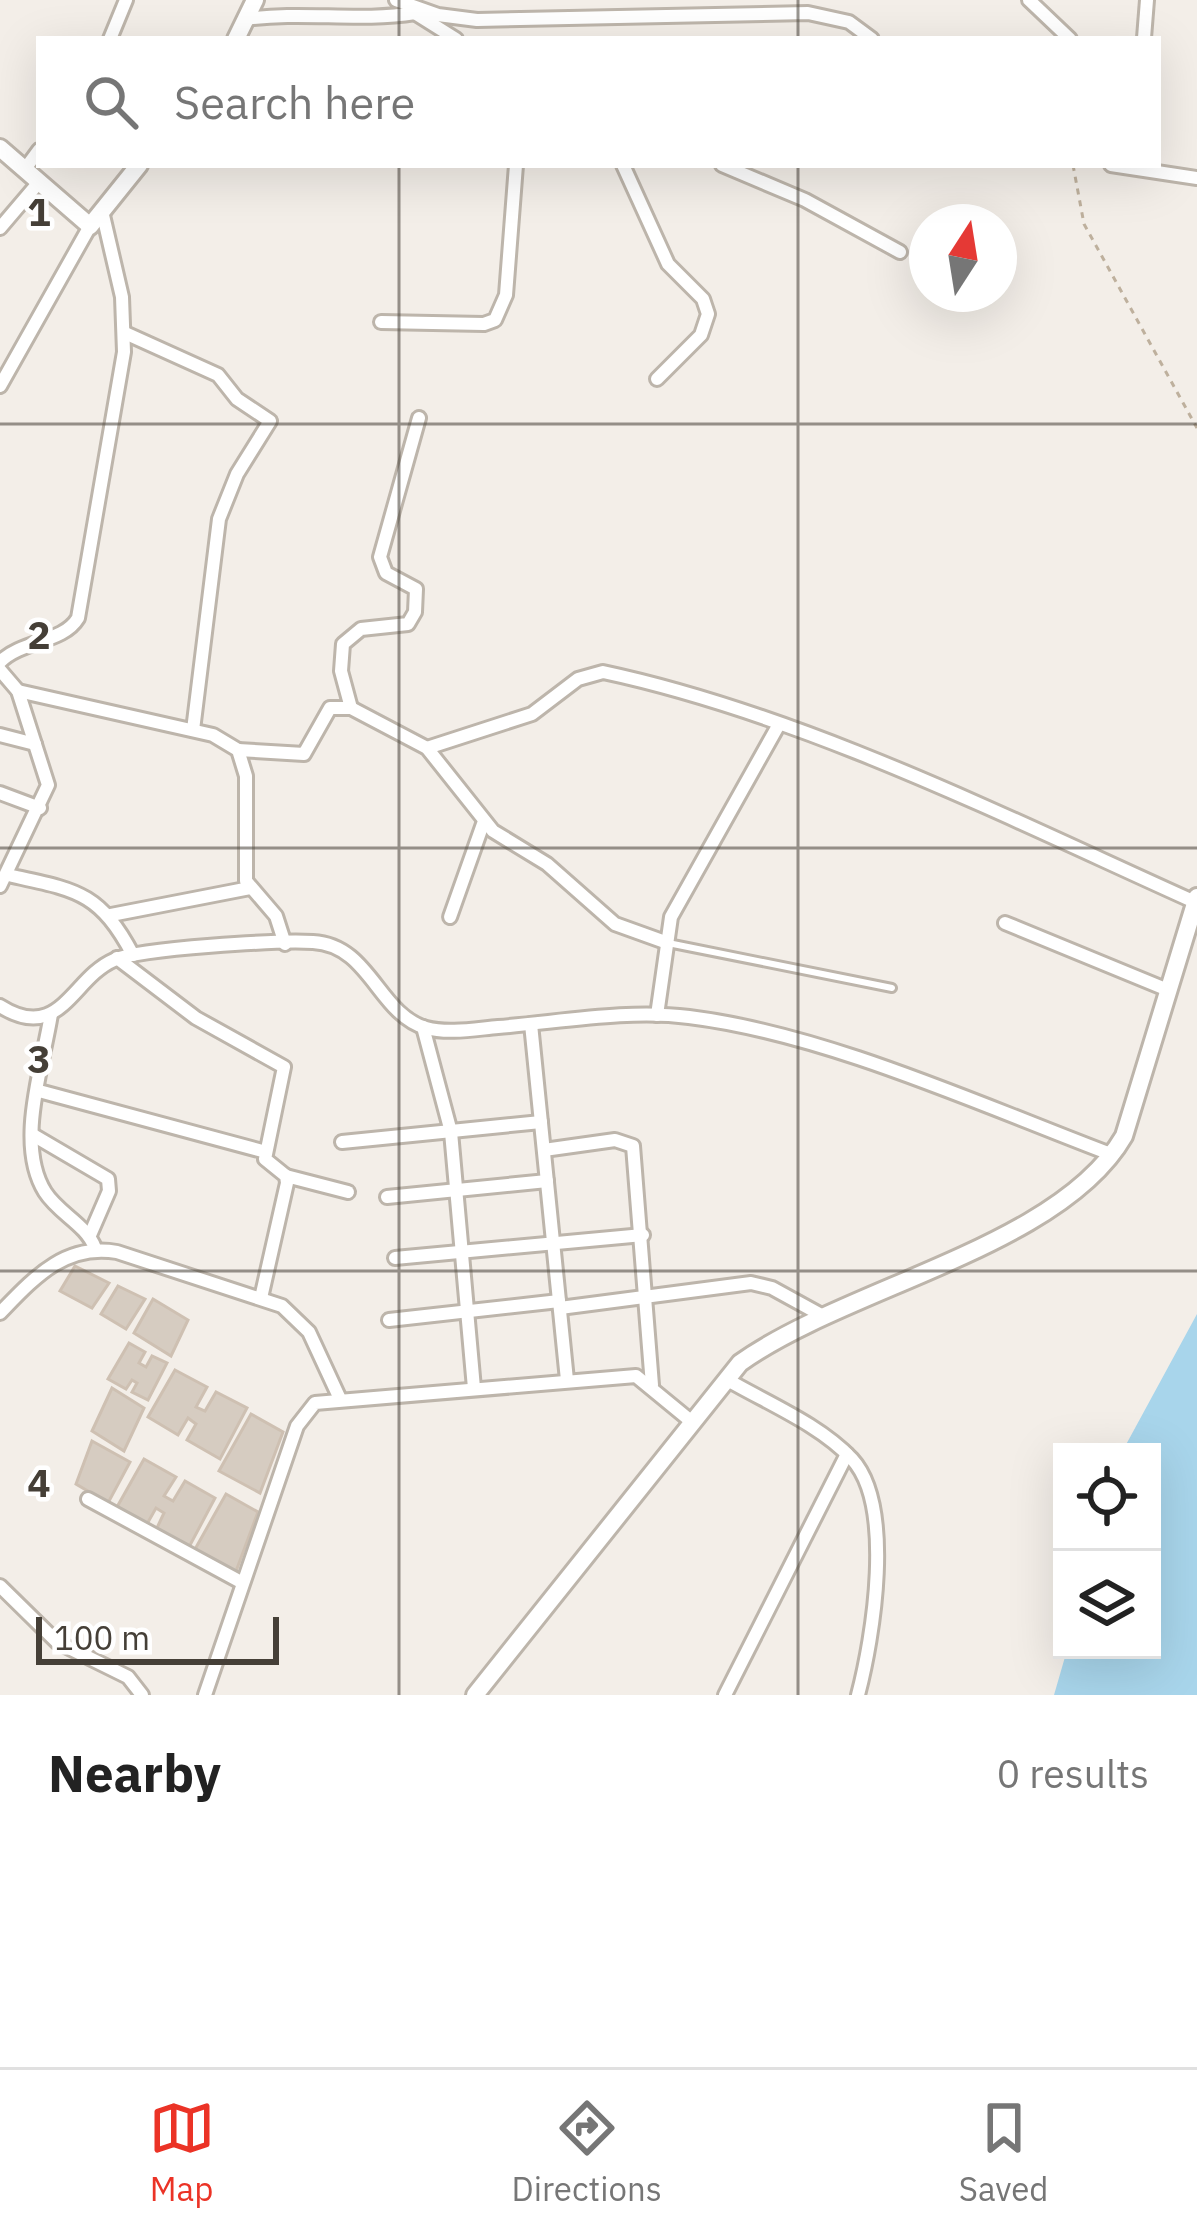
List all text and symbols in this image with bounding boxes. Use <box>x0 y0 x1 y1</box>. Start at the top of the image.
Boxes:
search box <box>36 36 1161 168</box>
icon: search <box>78 69 144 135</box>
text: Search here <box>174 73 415 131</box>
text: 1 <box>27 186 51 237</box>
north arrow <box>909 204 1017 312</box>
text: 2 <box>27 609 51 660</box>
text: 3 <box>27 1033 51 1084</box>
map controls <box>1053 1443 1161 1659</box>
button: locate <box>1053 1443 1161 1551</box>
text: 4 <box>27 1457 51 1508</box>
button: layers <box>1053 1551 1161 1659</box>
scale bar <box>36 1611 279 1664</box>
text: 100 m <box>54 1616 150 1659</box>
text: Nearby <box>48 1740 221 1806</box>
text: 0 results <box>997 1748 1149 1799</box>
tab: Map <box>149 2095 215 2210</box>
tab: Directions <box>512 2095 662 2210</box>
tab: Saved <box>959 2095 1048 2210</box>

